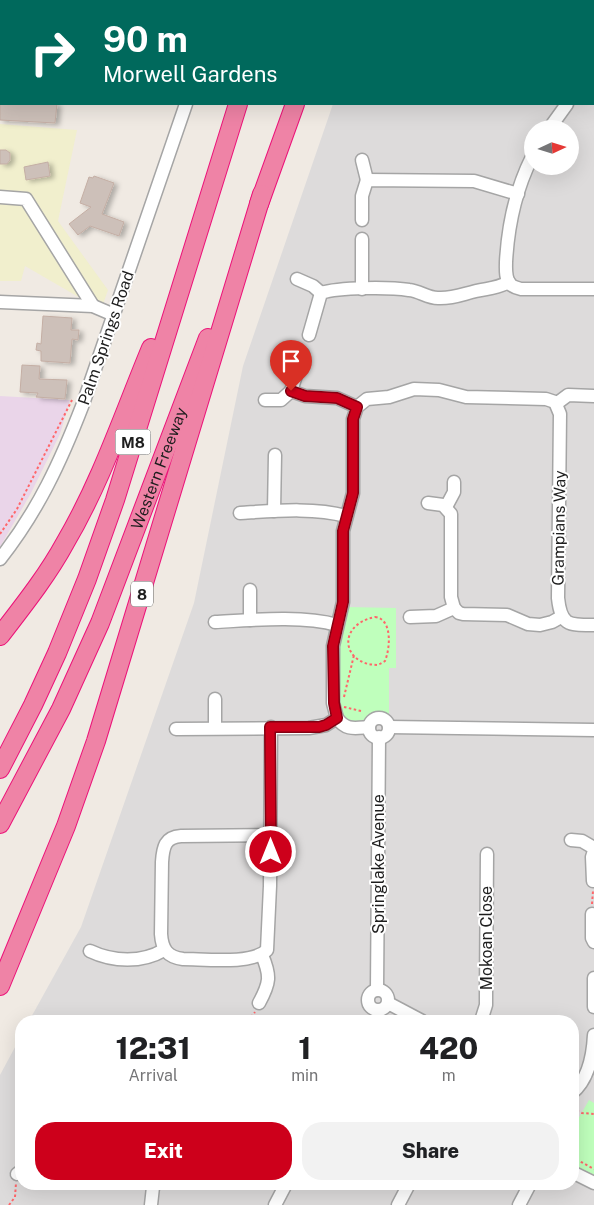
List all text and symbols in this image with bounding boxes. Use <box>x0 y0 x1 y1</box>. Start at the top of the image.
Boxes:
text: 90 m <box>103 19 188 60</box>
icon: right <box>20 20 85 85</box>
text: Morwell Gardens <box>103 61 277 87</box>
north arrow <box>524 120 579 175</box>
map controls <box>524 120 579 175</box>
street label: Palm Springs Road <box>74 268 138 408</box>
pin <box>270 340 312 391</box>
icon: arrive <box>277 347 305 375</box>
street label: Western Freeway <box>127 404 191 532</box>
road number: M8 <box>116 430 150 454</box>
street label: Grampians Way <box>548 470 570 586</box>
road number: 8 <box>131 582 153 606</box>
street label: Springlake Avenue <box>369 794 388 934</box>
position arrow <box>244 825 296 877</box>
street label: Mokoan Close <box>477 886 496 990</box>
text: 12:31 <box>116 1030 191 1066</box>
text: 1 <box>298 1030 311 1066</box>
text: 420 <box>419 1030 478 1066</box>
text: Arrival <box>128 1066 178 1085</box>
text: min <box>291 1066 318 1085</box>
text: m <box>442 1066 456 1085</box>
button: Exit <box>35 1122 292 1180</box>
button: Share <box>302 1122 559 1180</box>

